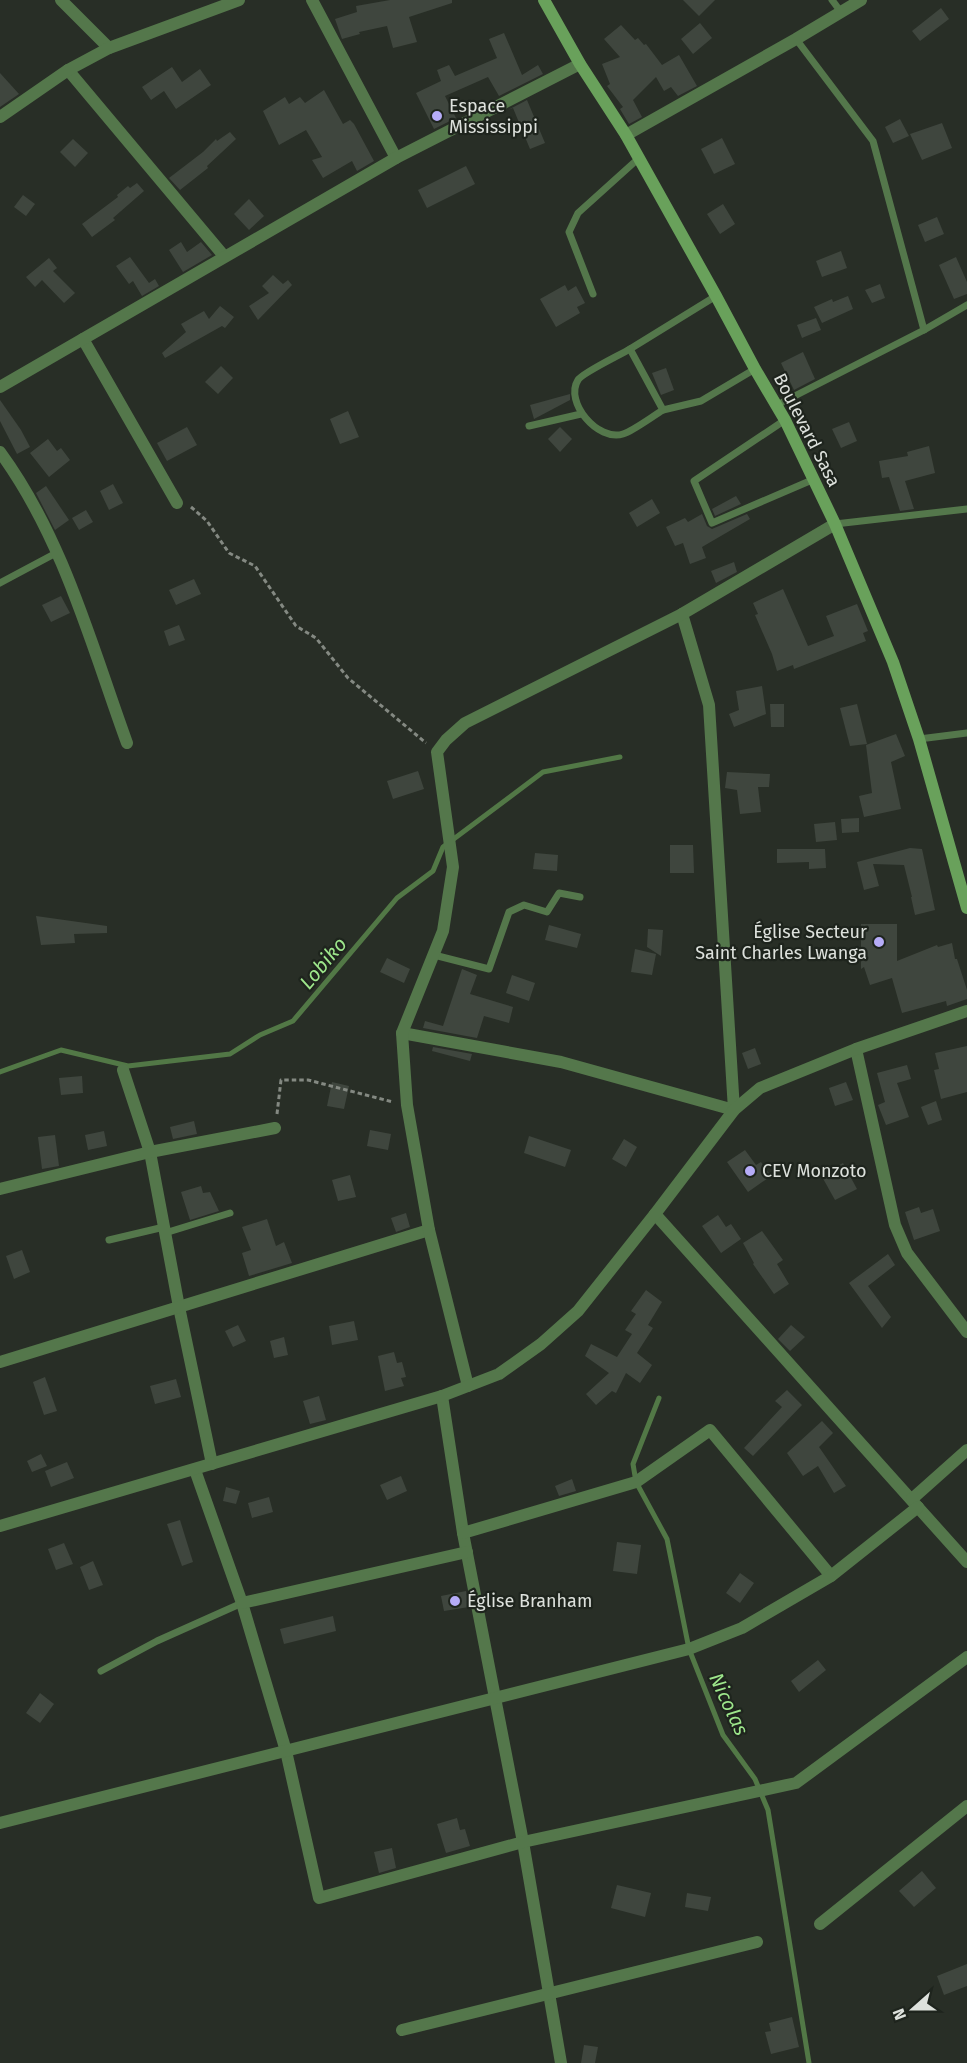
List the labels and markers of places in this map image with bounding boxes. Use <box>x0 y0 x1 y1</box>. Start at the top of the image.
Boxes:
place label: Espace Mississippi <box>449 95 538 138</box>
marker: Espace Mississippi <box>430 109 444 123</box>
place label: Église Secteur Saint Charles Lwanga <box>695 920 867 964</box>
marker: Église Secteur Saint Charles Lwanga <box>872 935 886 949</box>
place label: CEV Monzoto <box>762 1160 867 1182</box>
marker: CEV Monzoto <box>743 1164 757 1178</box>
place label: Église Branham <box>467 1589 592 1612</box>
marker: Église Branham <box>448 1594 462 1608</box>

